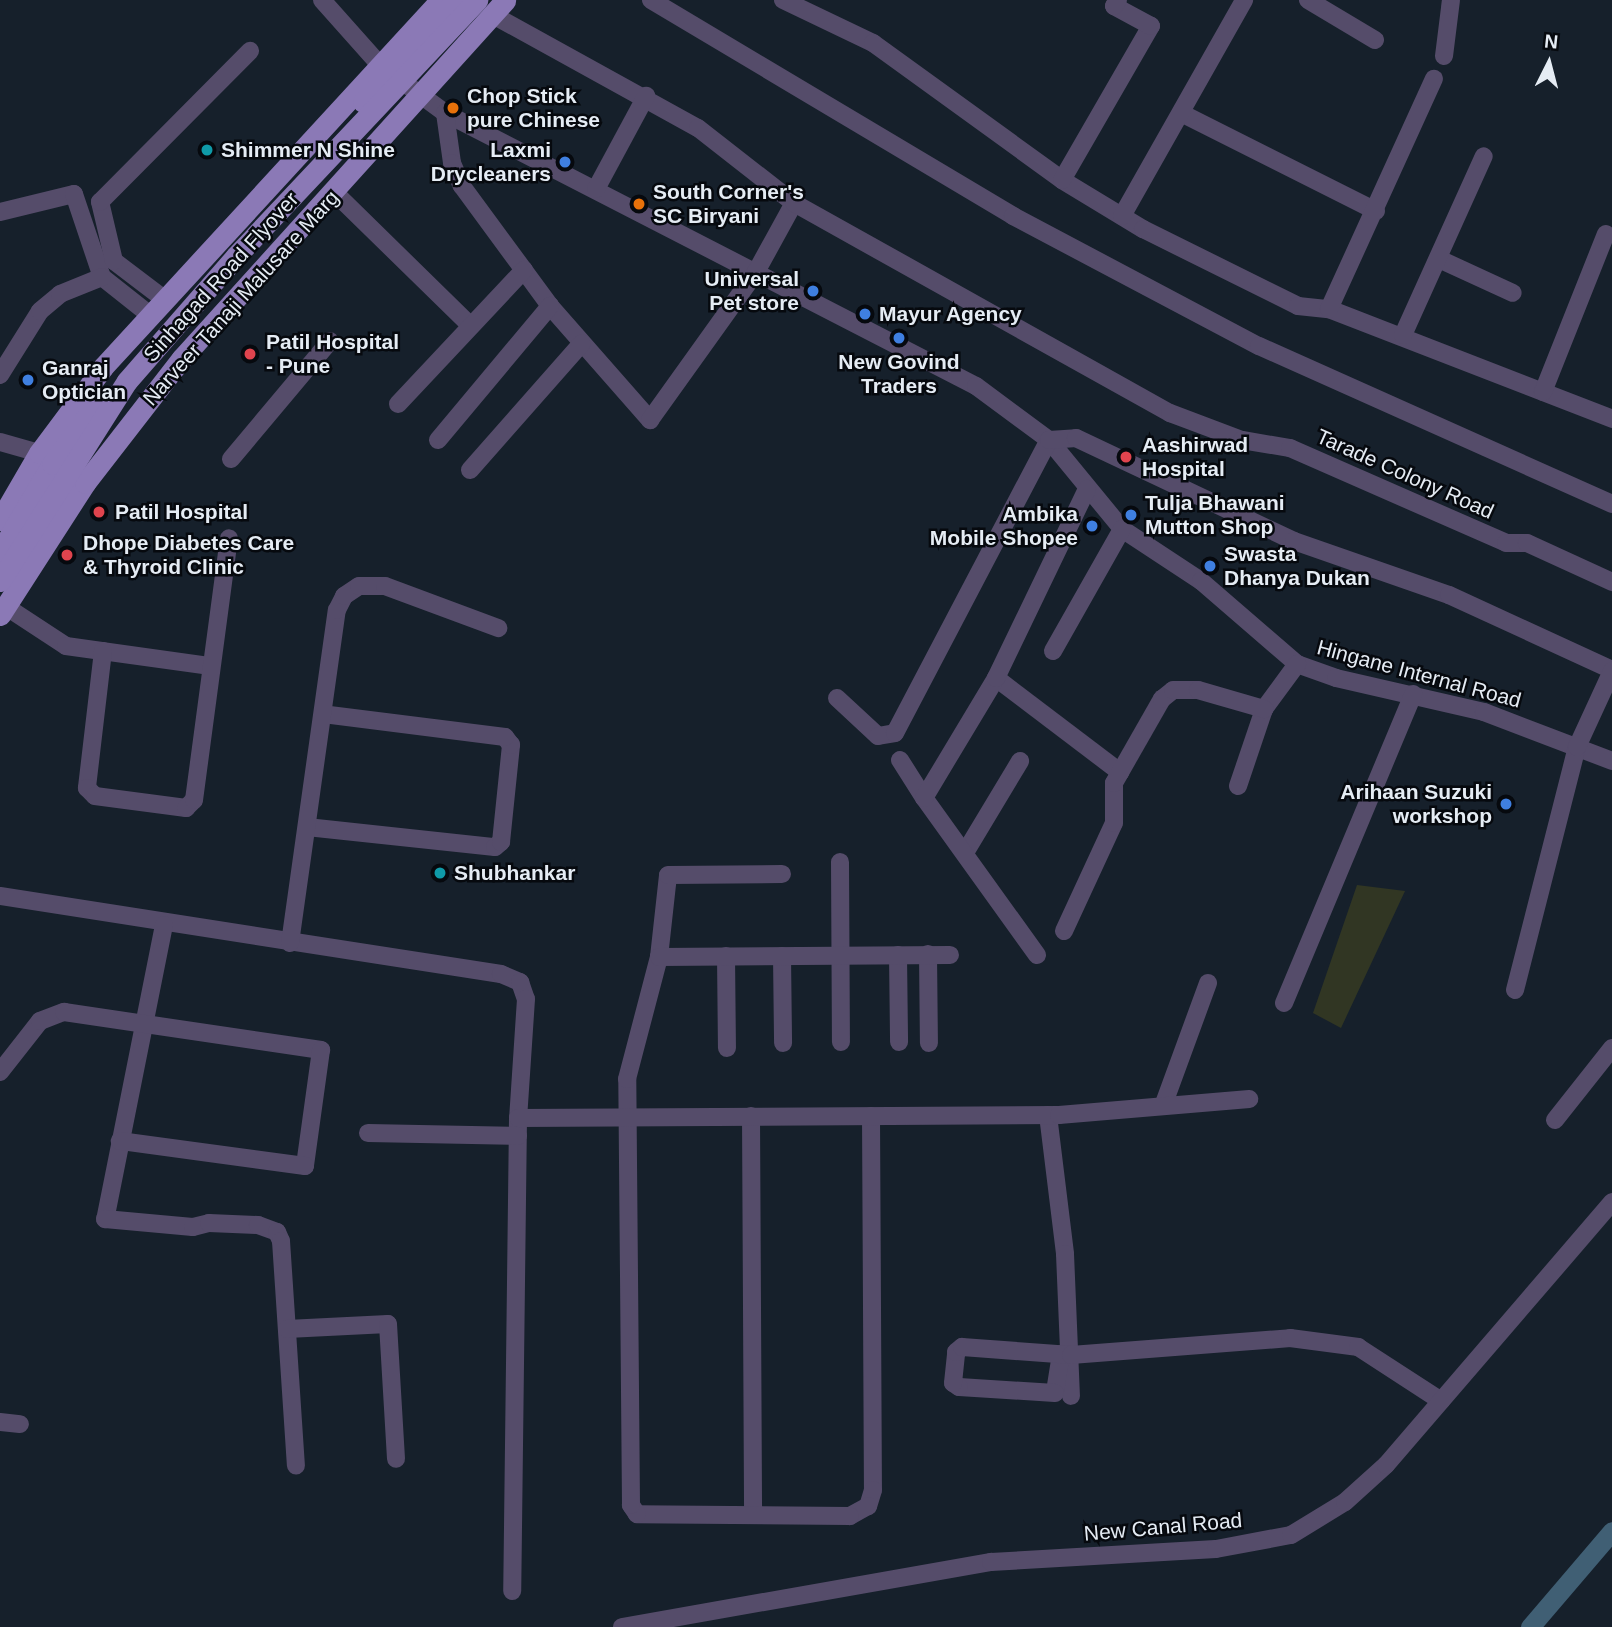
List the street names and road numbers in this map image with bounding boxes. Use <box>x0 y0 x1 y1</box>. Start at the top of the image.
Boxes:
street label: Narveer Tanaji Malusare Marg <box>138 185 344 411</box>
street label: Sinhagad Road Flyover <box>138 187 304 367</box>
street label: Tarade Colony Road <box>1312 424 1498 524</box>
street label: Hingane Internal Road <box>1314 635 1524 713</box>
street label: New Canal Road <box>1083 1508 1243 1546</box>

